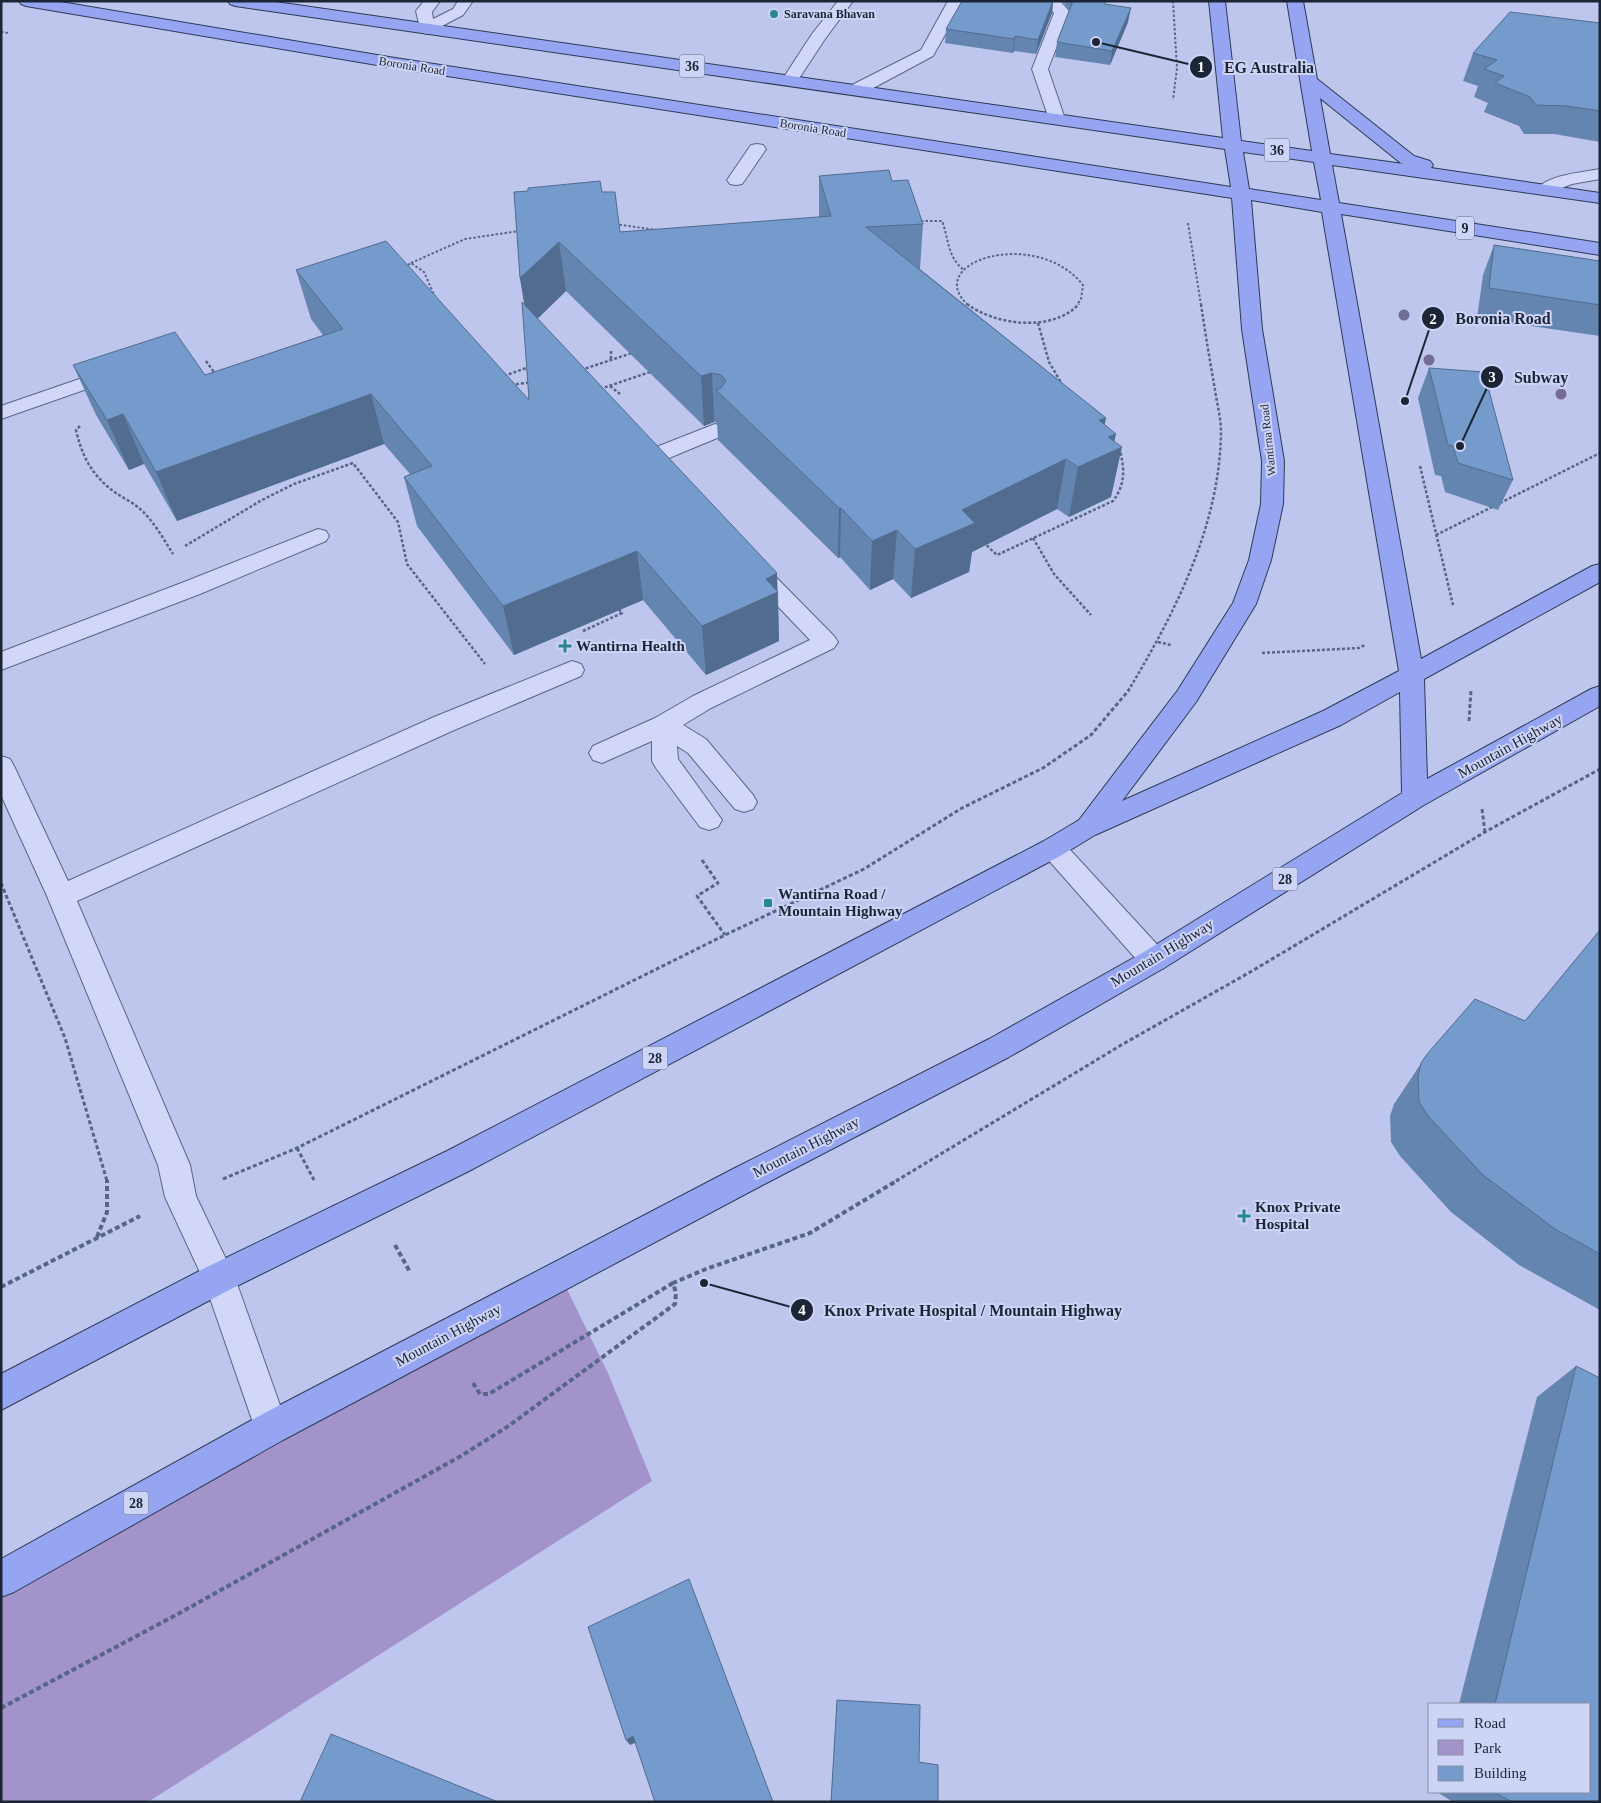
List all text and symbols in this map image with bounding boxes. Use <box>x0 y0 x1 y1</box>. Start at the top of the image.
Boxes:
place label: Saravana Bhavan <box>784 7 875 21</box>
marker: Saravana Bhavan <box>768 8 780 20</box>
callout: EG Australia <box>1189 52 1325 83</box>
street label: Boronia Road <box>378 54 446 78</box>
road number: 36 <box>680 54 704 78</box>
text: 1 <box>1197 59 1205 75</box>
text: EG Australia <box>1224 59 1314 76</box>
street label: Boronia Road <box>779 116 847 140</box>
road number: 36 <box>1264 138 1290 162</box>
road number: 9 <box>1456 217 1474 240</box>
callout: Boronia Road <box>1421 303 1561 334</box>
text: Boronia Road <box>1455 310 1551 327</box>
text: 2 <box>1429 311 1437 327</box>
callout: Subway <box>1479 362 1579 393</box>
text: 3 <box>1488 369 1496 385</box>
text: Subway <box>1514 369 1568 387</box>
street label: Wantirna Road <box>1257 403 1279 477</box>
place label: Wantirna Health <box>576 638 685 654</box>
marker: Wantirna Health <box>558 639 572 653</box>
street label: Mountain Highway <box>1455 710 1566 781</box>
road number: 28 <box>1272 868 1298 891</box>
place label: Wantirna Road / Mountain Highway <box>778 886 903 919</box>
marker: Wantirna Road / Mountain Highway <box>762 897 774 909</box>
street label: Mountain Highway <box>1108 916 1217 990</box>
road number: 28 <box>642 1046 668 1070</box>
street label: Mountain Highway <box>750 1113 862 1181</box>
place label: Knox Private Hospital <box>1255 1199 1341 1232</box>
marker: Knox Private Hospital <box>1237 1209 1251 1223</box>
callout: Knox Private Hospital / Mountain Highway <box>789 1295 1132 1326</box>
street label: Mountain Highway <box>393 1300 504 1370</box>
text: 4 <box>798 1302 806 1318</box>
text: Knox Private Hospital / Mountain Highway <box>824 1302 1122 1320</box>
road number: 28 <box>124 1492 148 1515</box>
legend <box>1428 1703 1591 1793</box>
text: Road <box>1474 1715 1506 1731</box>
text: Park <box>1474 1740 1502 1756</box>
text: Building <box>1474 1765 1527 1781</box>

